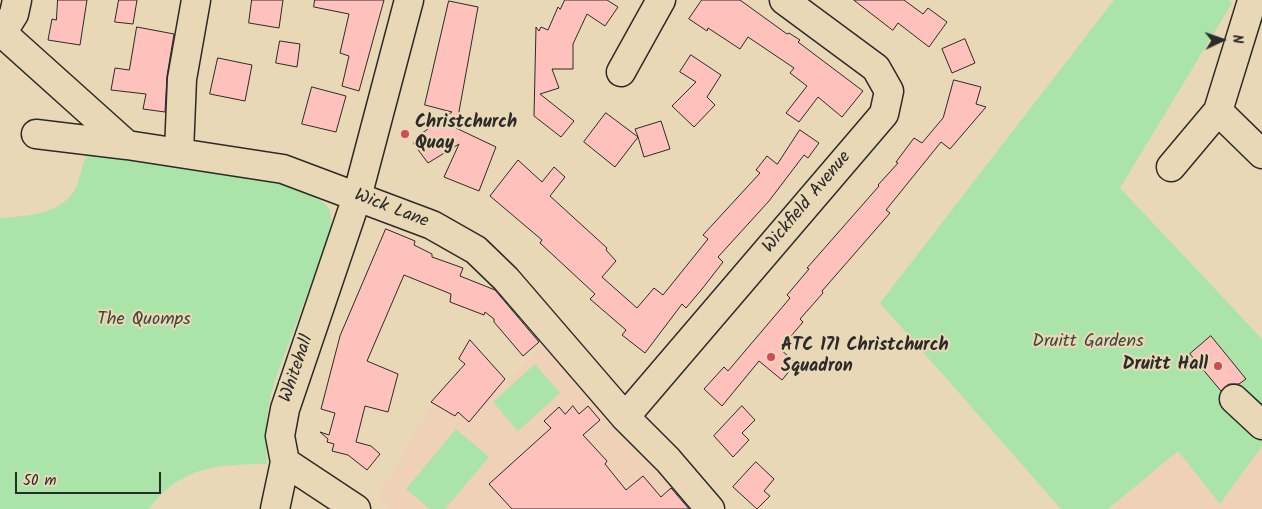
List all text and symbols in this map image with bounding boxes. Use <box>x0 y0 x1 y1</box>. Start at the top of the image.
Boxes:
north arrow <box>1197 15 1247 65</box>
text: N <box>1226 34 1248 44</box>
place label: Christchurch Quay <box>415 113 517 156</box>
marker: Christchurch Quay <box>399 128 411 140</box>
street label: Wickfield Avenue <box>759 148 857 258</box>
street label: Wick Lane <box>351 186 431 234</box>
park label: The Quomps <box>97 310 191 332</box>
street label: Whitehall <box>276 332 320 406</box>
park label: Druitt Gardens <box>1032 332 1144 354</box>
place label: ATC 171 Christchurch Squadron <box>781 336 949 378</box>
marker: ATC 171 Christchurch Squadron <box>765 351 777 363</box>
place label: Druitt Hall <box>1122 355 1208 377</box>
marker: Druitt Hall <box>1212 360 1224 372</box>
scale bar <box>18 462 164 494</box>
text: 50 m <box>23 469 57 493</box>

